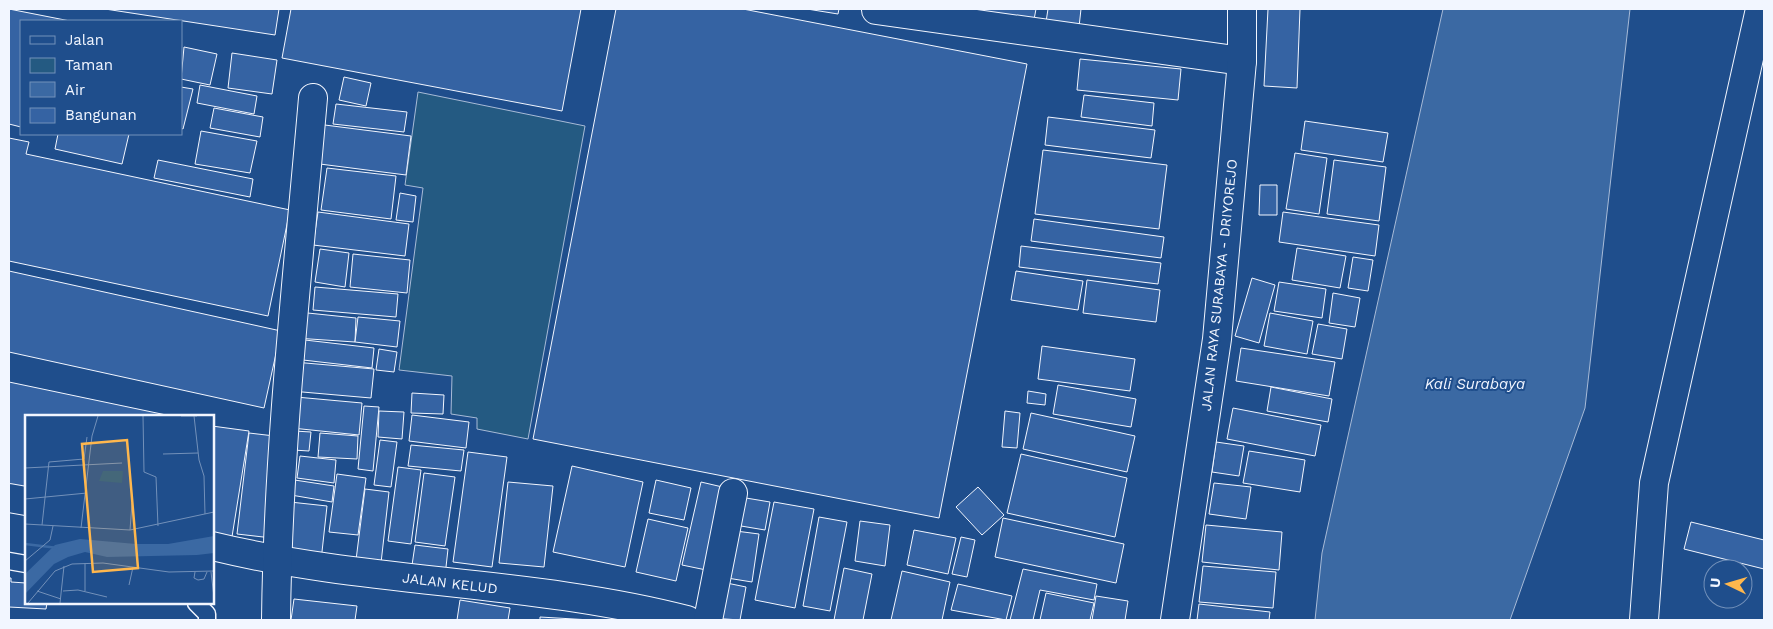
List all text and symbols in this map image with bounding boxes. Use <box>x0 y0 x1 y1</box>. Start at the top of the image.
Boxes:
legend <box>20 20 182 135</box>
text: Jalan <box>65 31 104 49</box>
text: Taman <box>65 56 113 74</box>
text: Air <box>65 81 85 99</box>
text: Bangunan <box>65 106 137 124</box>
street label: JALAN RAYA SURABAYA - DRIYOREJO <box>1198 158 1240 412</box>
water label: Kali Surabaya <box>1425 375 1525 393</box>
inset map <box>25 415 214 604</box>
north arrow <box>1703 559 1753 609</box>
street label: JALAN KELUD <box>401 569 499 597</box>
text: U <box>1707 577 1723 589</box>

